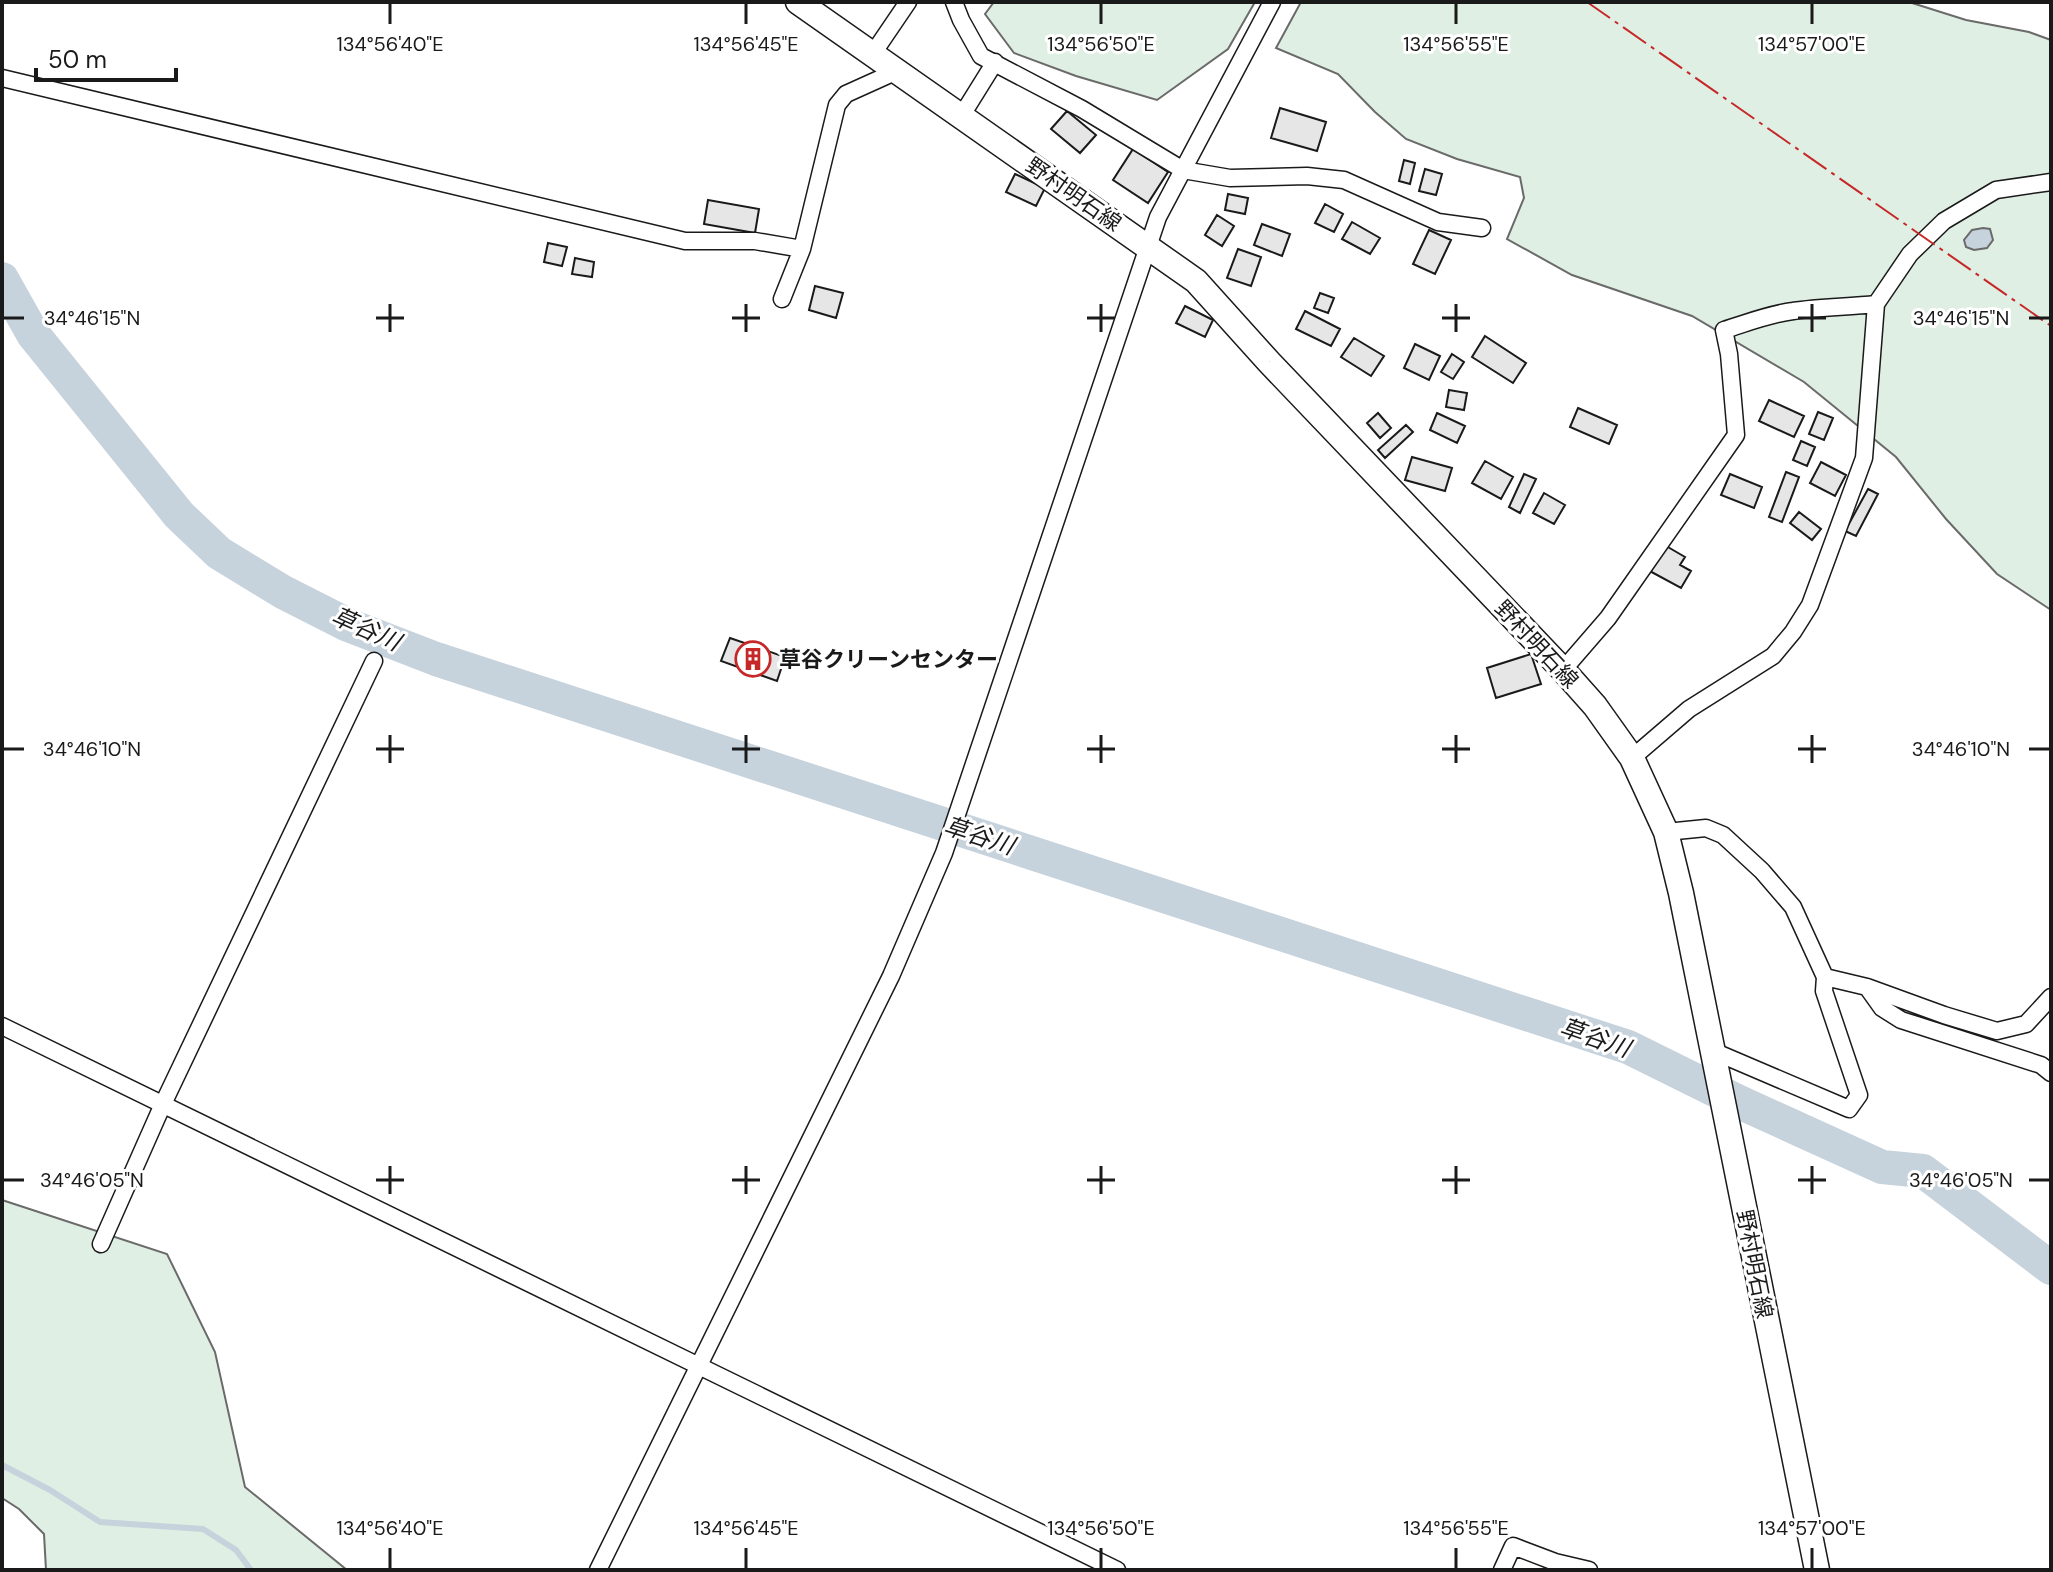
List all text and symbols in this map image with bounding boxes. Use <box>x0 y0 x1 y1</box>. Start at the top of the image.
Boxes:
text: 134°56'40"E <box>337 31 443 57</box>
text: 134°56'45"E <box>693 31 799 57</box>
text: 134°56'50"E <box>1047 31 1155 57</box>
text: 134°56'55"E <box>1403 31 1509 57</box>
text: 134°57'00"E <box>1758 31 1866 57</box>
scale bar <box>36 32 176 82</box>
text: 50 m <box>48 44 107 75</box>
street label: 野村明石線 <box>1020 151 1127 238</box>
text: 34°46'15"N <box>44 305 140 331</box>
text: 34°46'15"N <box>1913 305 2009 331</box>
street label: 野村明石線 <box>1489 594 1585 694</box>
water label: 草谷川 <box>327 600 408 659</box>
building icon: 草谷クリーンセンター <box>734 640 772 678</box>
place label: 草谷クリーンセンター <box>779 645 998 674</box>
text: 34°46'10"N <box>43 736 141 762</box>
text: 34°46'10"N <box>1912 736 2010 762</box>
water label: 草谷川 <box>940 810 1021 862</box>
water label: 草谷川 <box>1556 1011 1637 1065</box>
text: 34°46'05"N <box>40 1167 144 1193</box>
text: 34°46'05"N <box>1909 1167 2013 1193</box>
street label: 野村明石線 <box>1730 1207 1779 1321</box>
text: 134°56'40"E <box>337 1515 443 1541</box>
text: 134°56'45"E <box>693 1515 799 1541</box>
text: 134°56'50"E <box>1047 1515 1155 1541</box>
text: 134°56'55"E <box>1403 1515 1509 1541</box>
text: 134°57'00"E <box>1758 1515 1866 1541</box>

